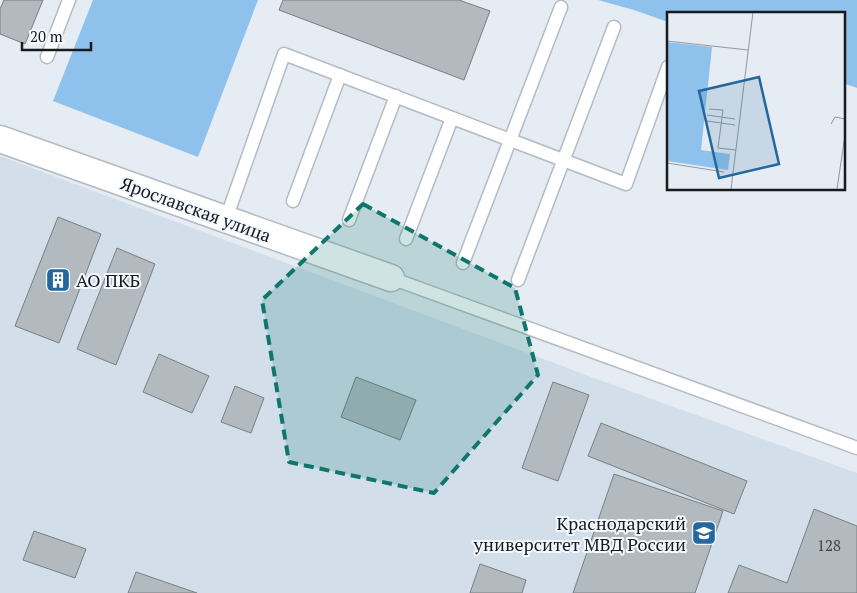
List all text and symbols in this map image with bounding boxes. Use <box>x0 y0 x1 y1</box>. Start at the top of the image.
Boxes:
inset map <box>667 12 844 190</box>
scale bar <box>22 20 91 52</box>
text: 20 m <box>30 26 63 46</box>
street label: Ярославская улица <box>117 171 275 247</box>
building icon: АО ПКБ <box>45 267 71 293</box>
place label: АО ПКБ <box>76 268 140 292</box>
place label: Краснодарский университет МВД России <box>473 511 686 556</box>
school or university icon: Краснодарский университет МВД России <box>691 520 717 546</box>
house number: 128 <box>817 535 841 555</box>

